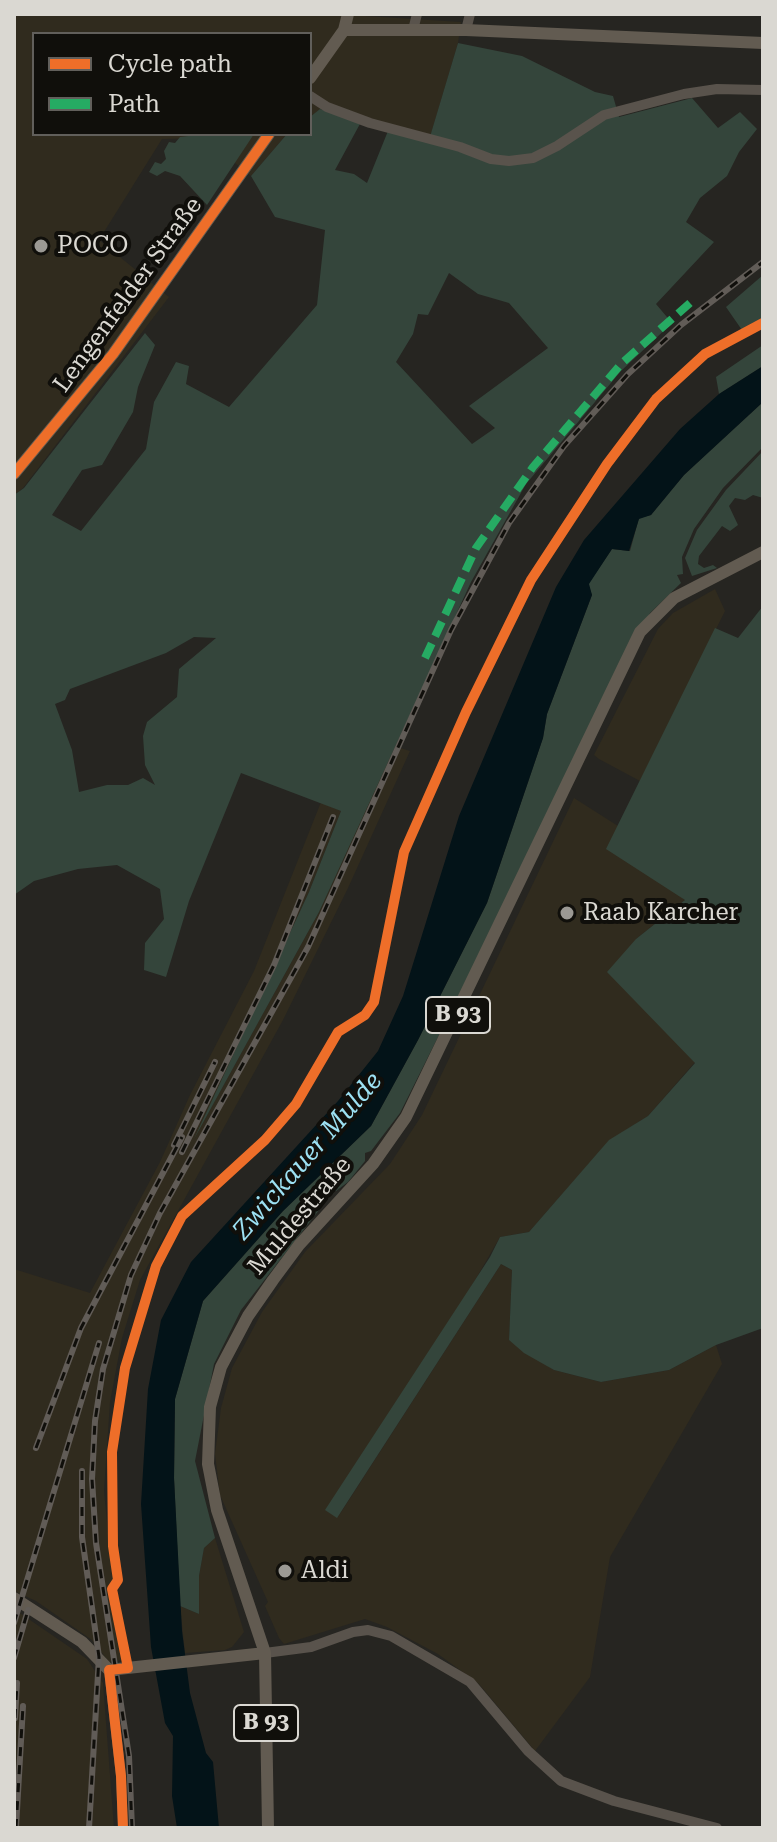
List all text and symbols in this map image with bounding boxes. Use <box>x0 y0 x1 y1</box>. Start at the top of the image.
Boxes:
legend <box>32 32 312 136</box>
text: Cycle path <box>108 50 232 78</box>
text: Path <box>108 90 160 118</box>
street label: Lengenfelder Straße <box>48 192 208 398</box>
place label: POCO <box>57 232 128 260</box>
marker: POCO <box>32 237 50 255</box>
place label: Raab Karcher <box>583 899 738 927</box>
marker: Raab Karcher <box>558 904 576 922</box>
road number: B 93 <box>426 997 490 1033</box>
water label: Zwickauer Mulde <box>227 1066 389 1246</box>
street label: Muldestraße <box>242 1151 358 1281</box>
place label: Aldi <box>301 1557 349 1585</box>
marker: Aldi <box>276 1562 294 1580</box>
road number: B 93 <box>234 1705 298 1741</box>

